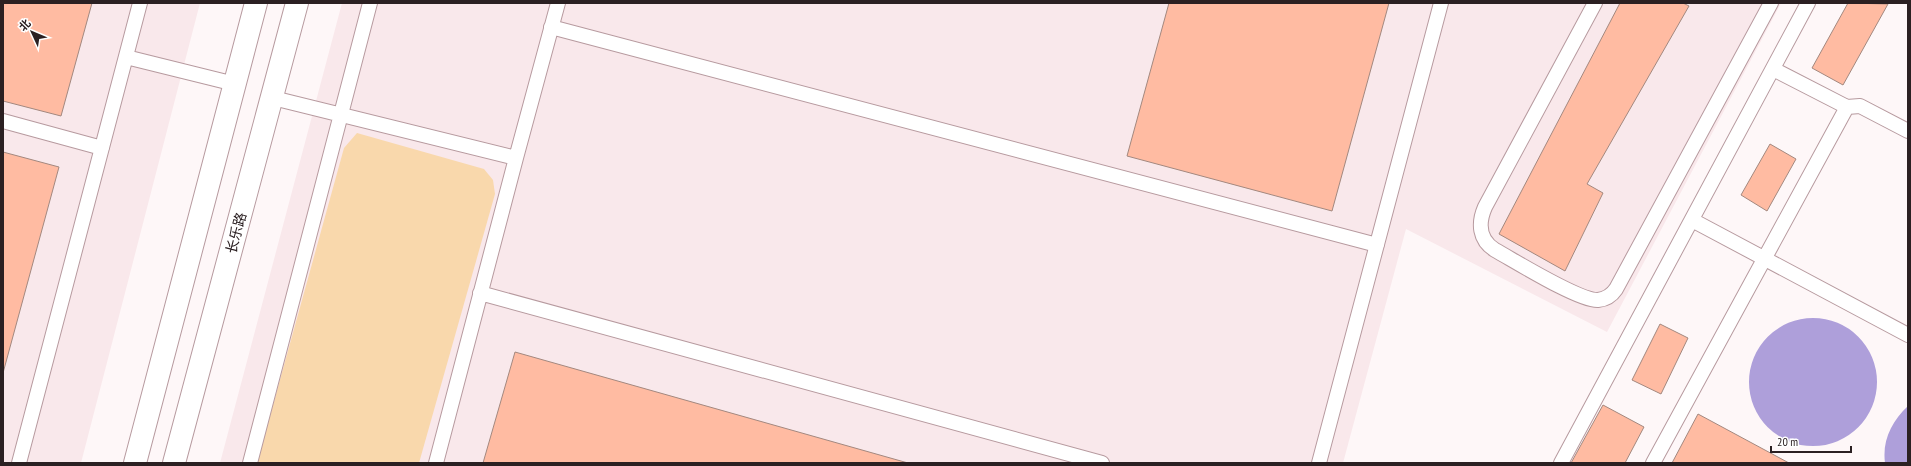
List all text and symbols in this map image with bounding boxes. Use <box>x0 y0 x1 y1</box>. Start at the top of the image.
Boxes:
north arrow <box>12 12 52 52</box>
text: 北 <box>16 16 34 34</box>
street label: 长乐路 <box>222 210 250 256</box>
scale bar <box>1771 428 1851 454</box>
text: 20 m <box>1777 434 1798 449</box>

